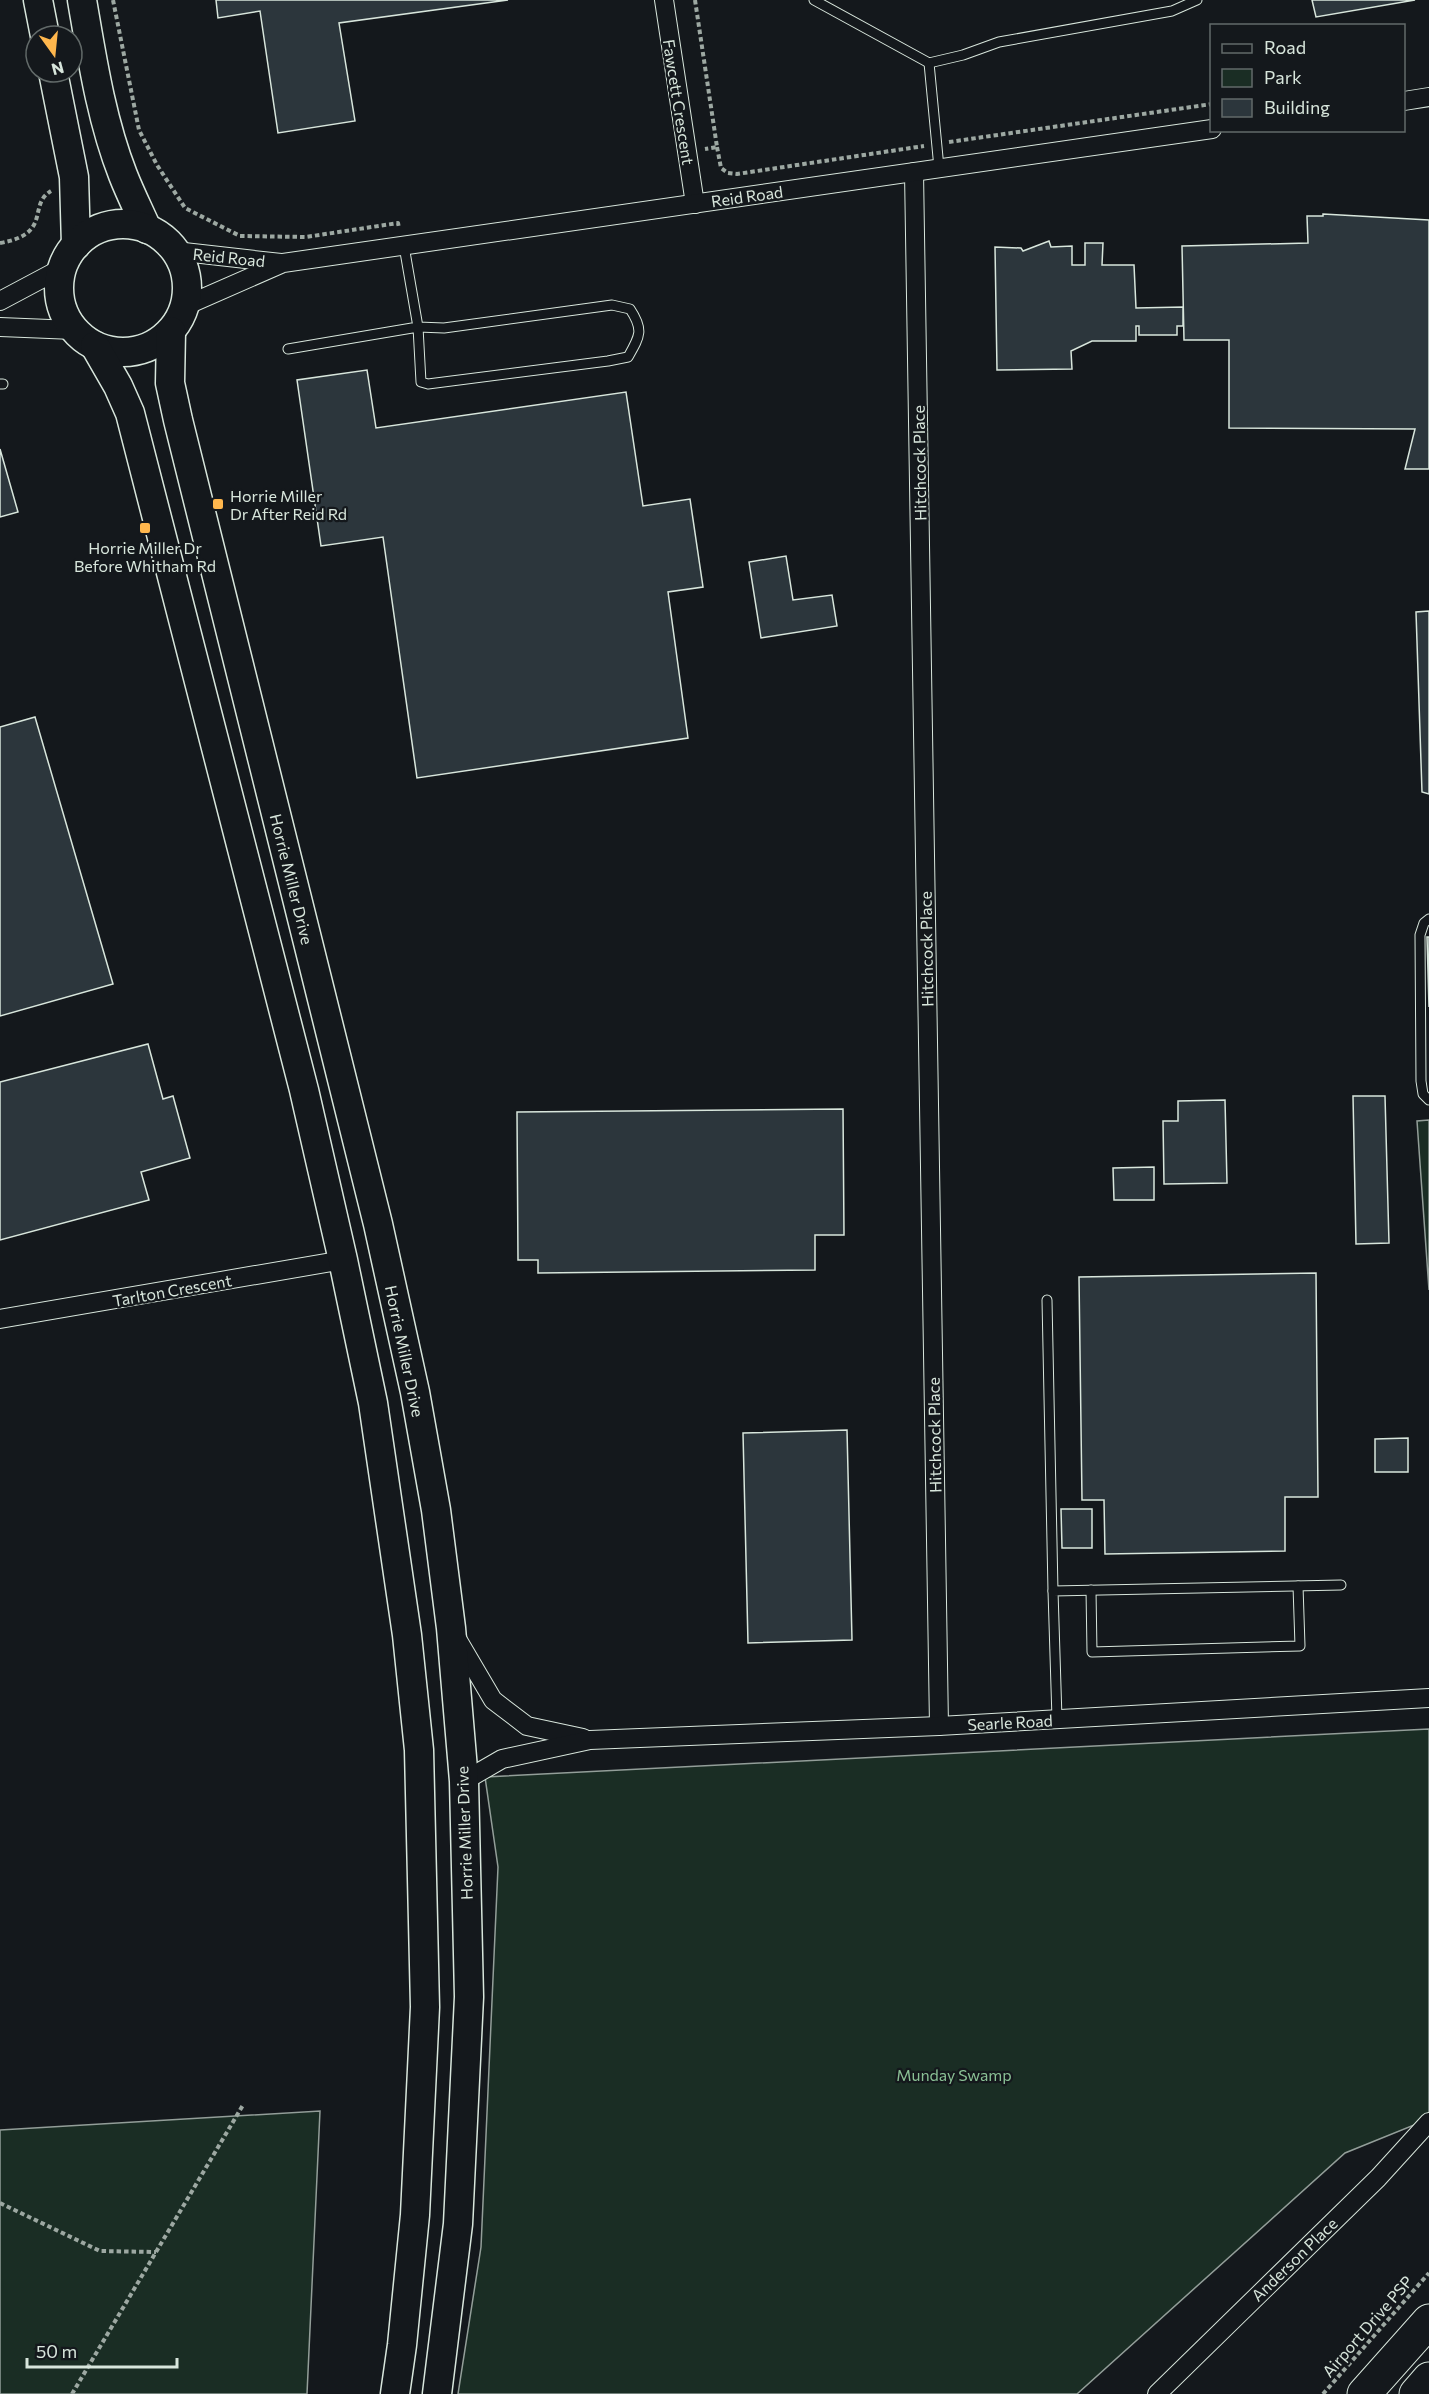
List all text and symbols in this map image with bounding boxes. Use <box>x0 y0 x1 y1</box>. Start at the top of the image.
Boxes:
north arrow <box>24 24 84 84</box>
legend <box>1210 24 1405 132</box>
text: Road <box>1264 36 1306 58</box>
street label: Fawcett Crescent <box>660 38 698 167</box>
text: N <box>50 58 66 80</box>
text: Park <box>1264 66 1302 88</box>
text: Building <box>1264 96 1330 118</box>
street label: Reid Road <box>710 182 784 210</box>
street label: Reid Road <box>192 244 266 270</box>
street label: Hitchcock Place <box>908 405 930 521</box>
place label: Horrie Miller Dr After Reid Rd <box>230 486 347 523</box>
marker: Horrie Miller Dr After Reid Rd <box>211 497 225 511</box>
marker: Horrie Miller Dr Before Whitham Rd <box>138 521 152 535</box>
place label: Horrie Miller Dr Before Whitham Rd <box>74 538 216 575</box>
street label: Horrie Miller Drive <box>267 812 317 946</box>
street label: Hitchcock Place <box>915 891 937 1007</box>
street label: Tarlton Crescent <box>111 1270 234 1310</box>
street label: Horrie Miller Drive <box>382 1283 428 1419</box>
street label: Hitchcock Place <box>923 1377 945 1493</box>
street label: Searle Road <box>967 1710 1053 1734</box>
street label: Horrie Miller Drive <box>452 1766 476 1900</box>
park label: Munday Swamp <box>896 2065 1012 2084</box>
street label: Anderson Place <box>1247 2213 1341 2305</box>
street label: Airport Drive PSP <box>1318 2272 1416 2380</box>
scale bar <box>27 2331 177 2369</box>
text: 50 m <box>36 2340 77 2362</box>

